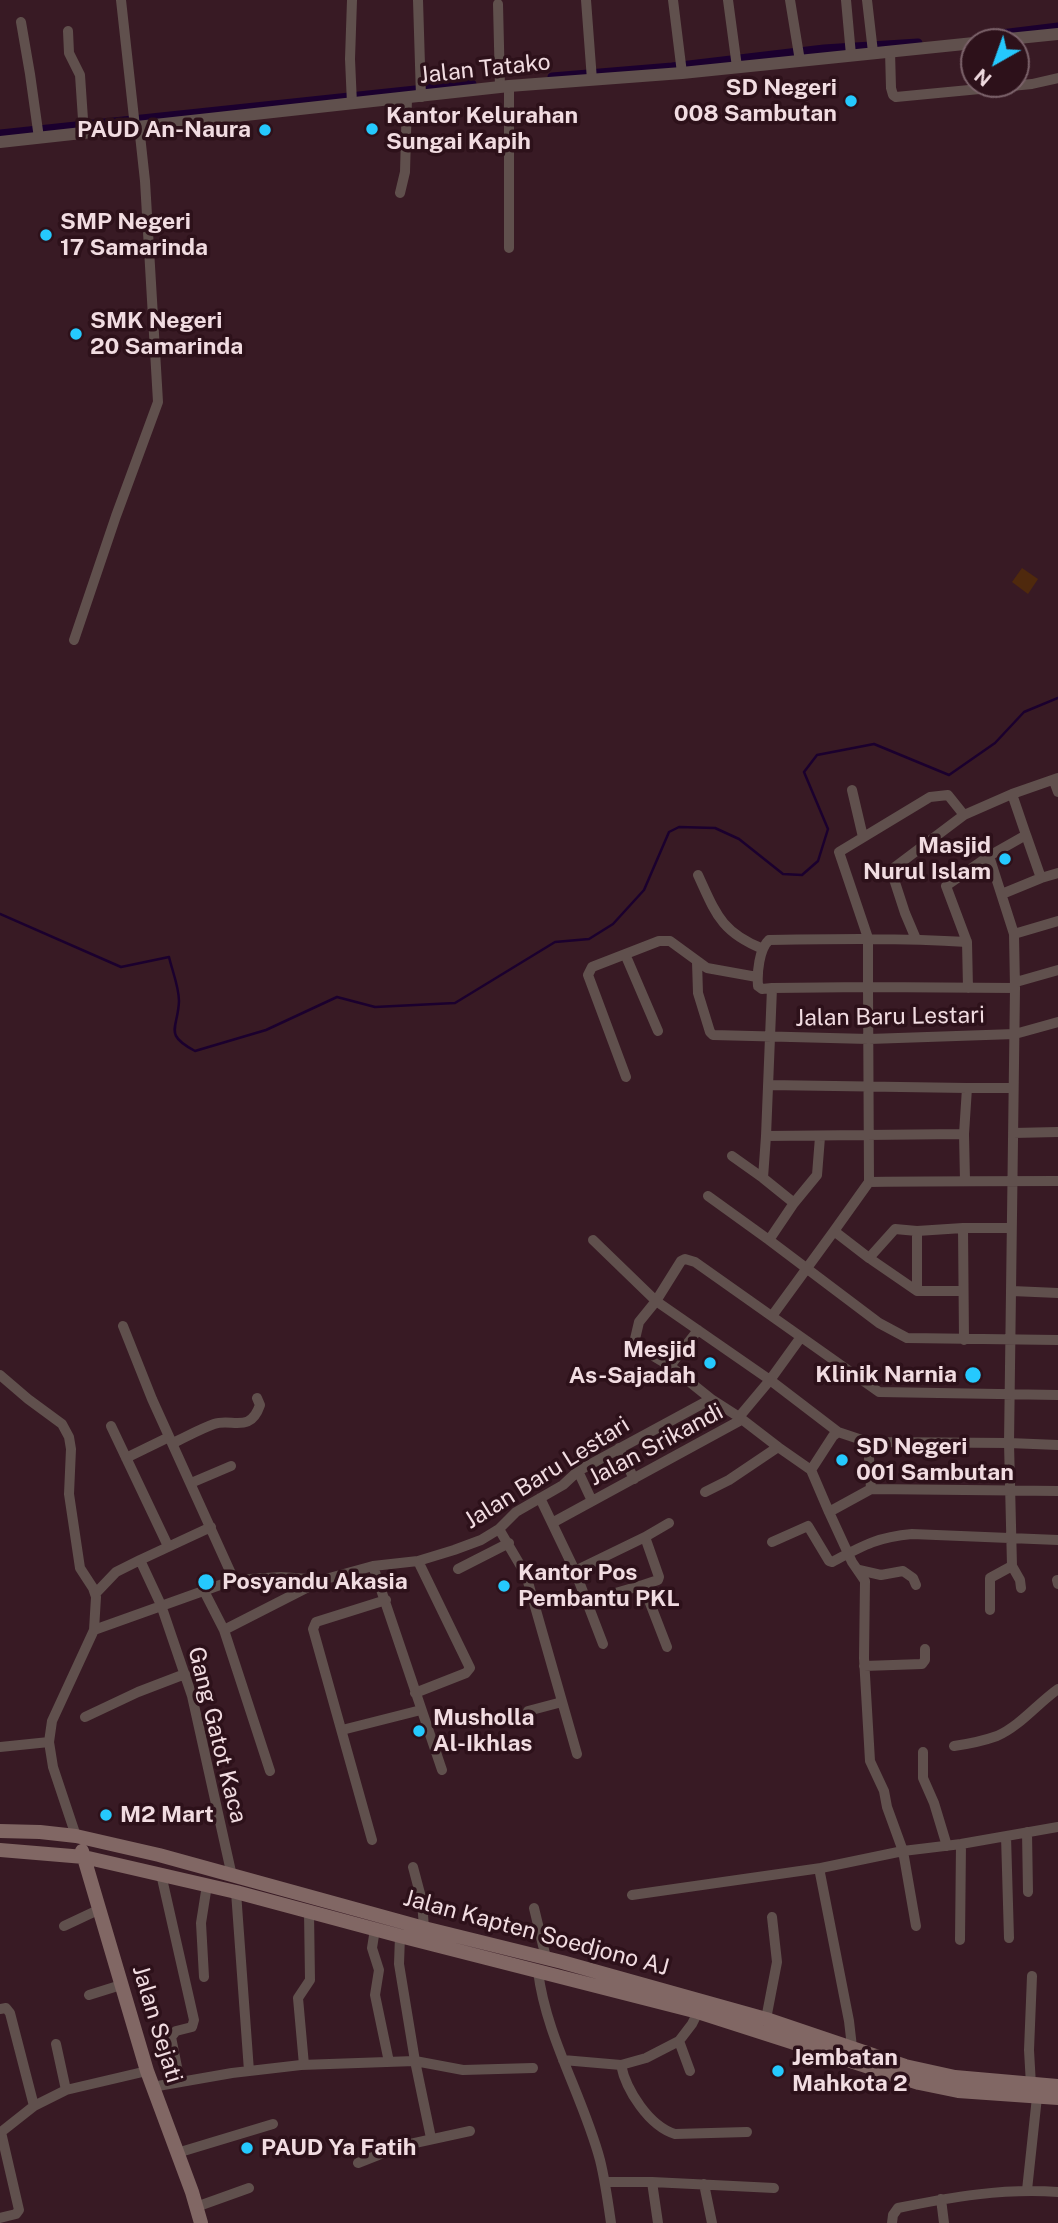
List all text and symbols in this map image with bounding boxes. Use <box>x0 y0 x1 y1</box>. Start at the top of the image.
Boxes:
north arrow <box>960 28 1030 98</box>
street label: Jalan Tatako <box>418 48 552 90</box>
text: N <box>970 64 996 91</box>
place label: SD Negeri 008 Sambutan <box>674 74 837 128</box>
marker: SD Negeri 008 Sambutan <box>843 93 859 109</box>
place label: Kantor Kelurahan Sungai Kapih <box>386 102 578 156</box>
place label: PAUD An-Naura <box>77 116 251 144</box>
marker: Kantor Kelurahan Sungai Kapih <box>364 121 380 137</box>
marker: PAUD An-Naura <box>257 122 273 138</box>
place label: SMP Negeri 17 Samarinda <box>60 208 208 262</box>
marker: SMP Negeri 17 Samarinda <box>38 227 54 243</box>
place label: SMK Negeri 20 Samarinda <box>90 307 243 361</box>
marker: SMK Negeri 20 Samarinda <box>68 326 84 342</box>
place label: Masjid Nurul Islam <box>863 832 991 886</box>
marker: Masjid Nurul Islam <box>997 851 1013 867</box>
street label: Jalan Baru Lestari <box>795 1002 985 1032</box>
place label: Mesjid As-Sajadah <box>569 1336 696 1390</box>
marker: Mesjid As-Sajadah <box>702 1355 718 1371</box>
place label: Klinik Narnia <box>815 1361 957 1389</box>
marker: Klinik Narnia <box>963 1365 983 1385</box>
street label: Jalan Srikandi <box>584 1398 728 1492</box>
street label: Jalan Baru Lestari <box>459 1411 635 1535</box>
place label: SD Negeri 001 Sambutan <box>856 1433 1014 1487</box>
marker: SD Negeri 001 Sambutan <box>834 1452 850 1468</box>
place label: Kantor Pos Pembantu PKL <box>518 1559 680 1613</box>
place label: Posyandu Akasia <box>222 1568 408 1596</box>
marker: Posyandu Akasia <box>196 1572 216 1592</box>
marker: Kantor Pos Pembantu PKL <box>496 1578 512 1594</box>
street label: Gang Gatot Kaca <box>182 1644 252 1826</box>
place label: Musholla Al-Ikhlas <box>433 1704 534 1758</box>
marker: Musholla Al-Ikhlas <box>411 1723 427 1739</box>
place label: M2 Mart <box>120 1801 214 1829</box>
marker: M2 Mart <box>98 1807 114 1823</box>
street label: Jalan Kapten Soedjono AJ <box>400 1884 672 1982</box>
street label: Jalan Sejati <box>126 1962 188 2086</box>
place label: Jembatan Mahkota 2 <box>792 2044 908 2098</box>
marker: Jembatan Mahkota 2 <box>770 2063 786 2079</box>
place label: PAUD Ya Fatih <box>261 2134 416 2162</box>
marker: PAUD Ya Fatih <box>239 2140 255 2156</box>

